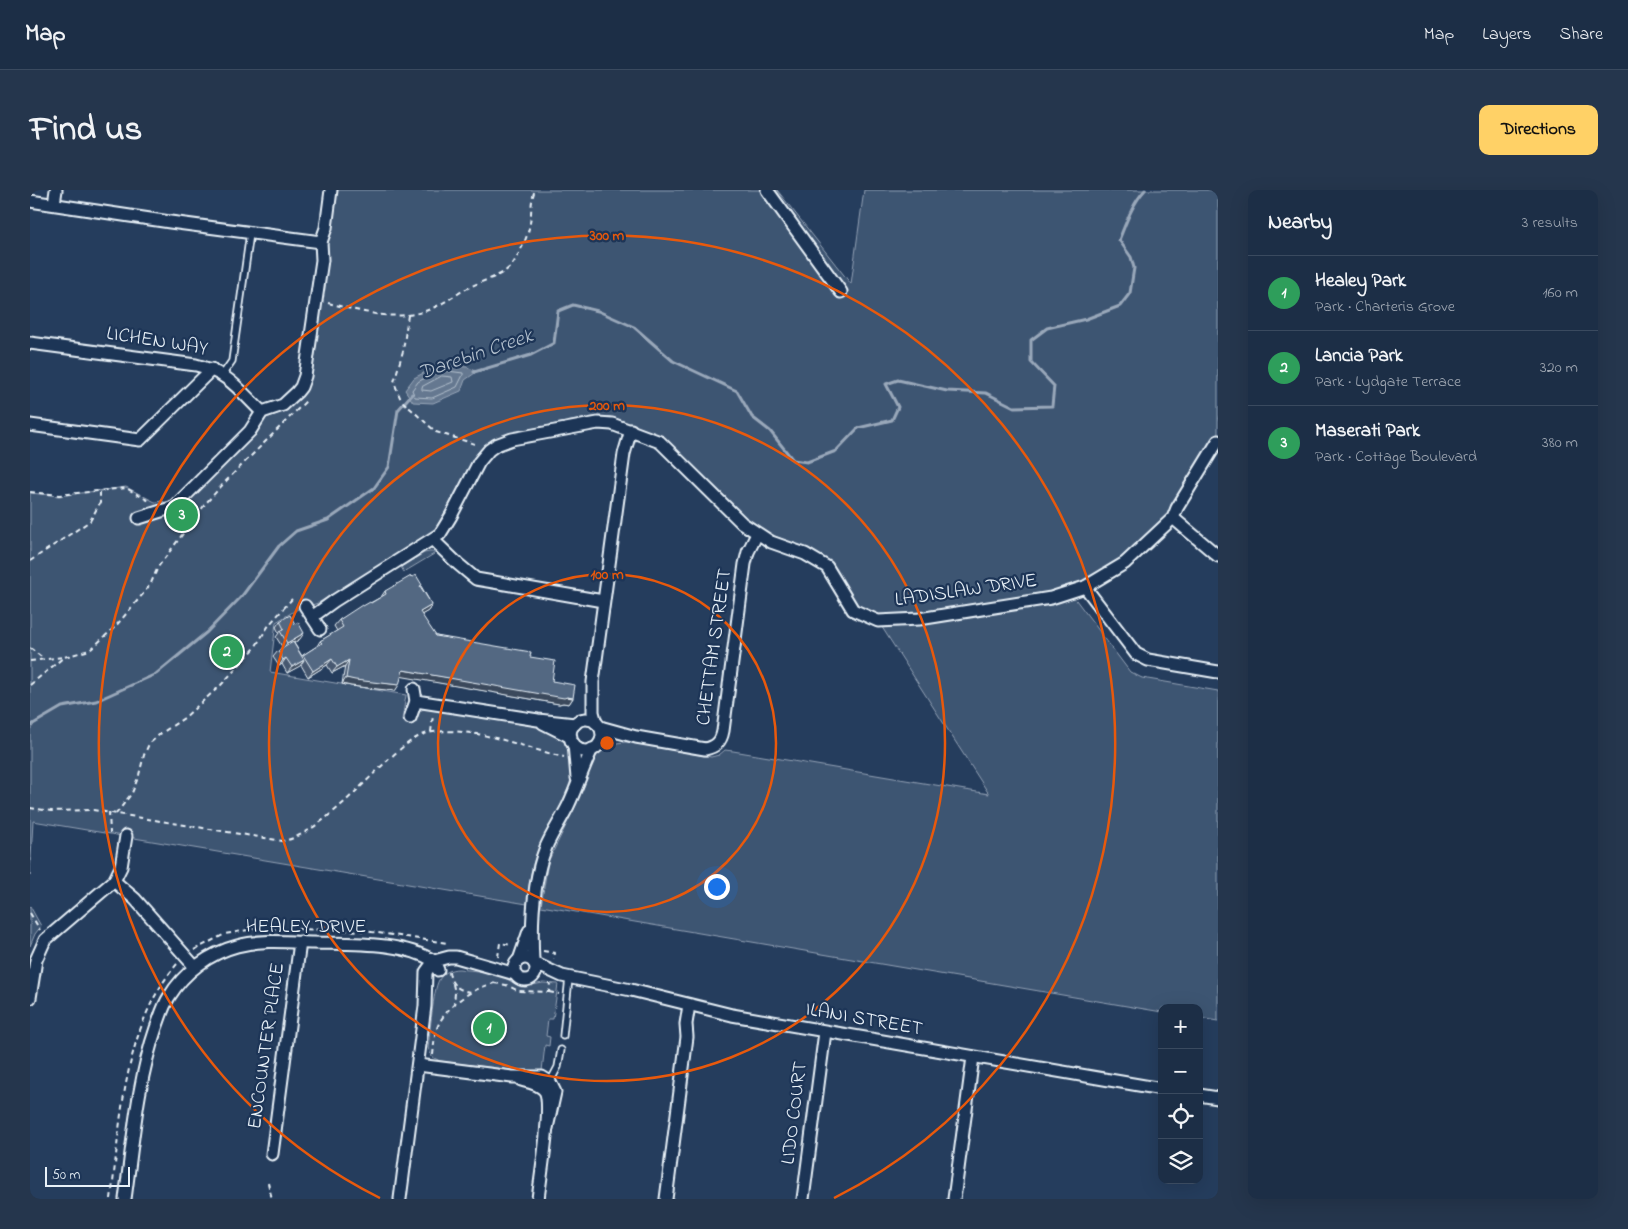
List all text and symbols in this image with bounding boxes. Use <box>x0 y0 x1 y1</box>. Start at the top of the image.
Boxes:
text: Map <box>25 17 66 52</box>
text: Map <box>1424 22 1454 48</box>
text: Layers <box>1482 22 1532 48</box>
text: Share <box>1560 22 1603 48</box>
text: Find us <box>30 105 142 156</box>
button: Directions <box>1479 105 1598 155</box>
text: Nearby <box>1268 208 1332 238</box>
text: 3 results <box>1522 211 1578 235</box>
text: 300 m <box>589 225 625 247</box>
text: Healey Park <box>1315 268 1406 295</box>
text: 1 <box>1281 281 1287 305</box>
text: 160 m <box>1543 281 1578 305</box>
text: Park · Charteris Grove <box>1315 295 1455 319</box>
street label: LICHEN WAY <box>104 320 210 364</box>
water label: Darebin Creek <box>415 321 538 389</box>
text: Lancia Park <box>1315 343 1403 370</box>
text: 2 <box>1280 356 1288 380</box>
text: 320 m <box>1540 356 1578 380</box>
text: Park · Lydgate Terrace <box>1315 370 1461 394</box>
text: 200 m <box>588 395 625 417</box>
text: Maserati Park <box>1315 418 1420 445</box>
text: 3 <box>1281 431 1287 455</box>
text: 380 m <box>1542 431 1578 455</box>
text: Park · Cottage Boulevard <box>1315 445 1477 469</box>
pin: 3 <box>166 496 198 534</box>
text: 100 m <box>590 564 624 586</box>
street label: CHETTAM STREET <box>690 567 740 727</box>
street label: LADISLAW DRIVE <box>893 567 1039 615</box>
pin: 2 <box>211 633 243 671</box>
centre of rings <box>598 734 616 752</box>
your location <box>704 874 730 900</box>
street label: HEALEY DRIVE <box>246 913 366 942</box>
street label: ENCOUNTER PLACE <box>241 961 293 1131</box>
street label: ILANI STREET <box>803 995 925 1045</box>
map controls <box>1158 1004 1203 1184</box>
button: + <box>1158 1004 1203 1049</box>
pin: 1 <box>473 1009 505 1047</box>
button: − <box>1158 1049 1203 1094</box>
street label: LIDO COURT <box>774 1060 816 1166</box>
button: locate <box>1158 1094 1203 1139</box>
button: layers <box>1158 1139 1203 1184</box>
scale bar <box>45 1164 130 1187</box>
text: 50 m <box>52 1165 80 1186</box>

